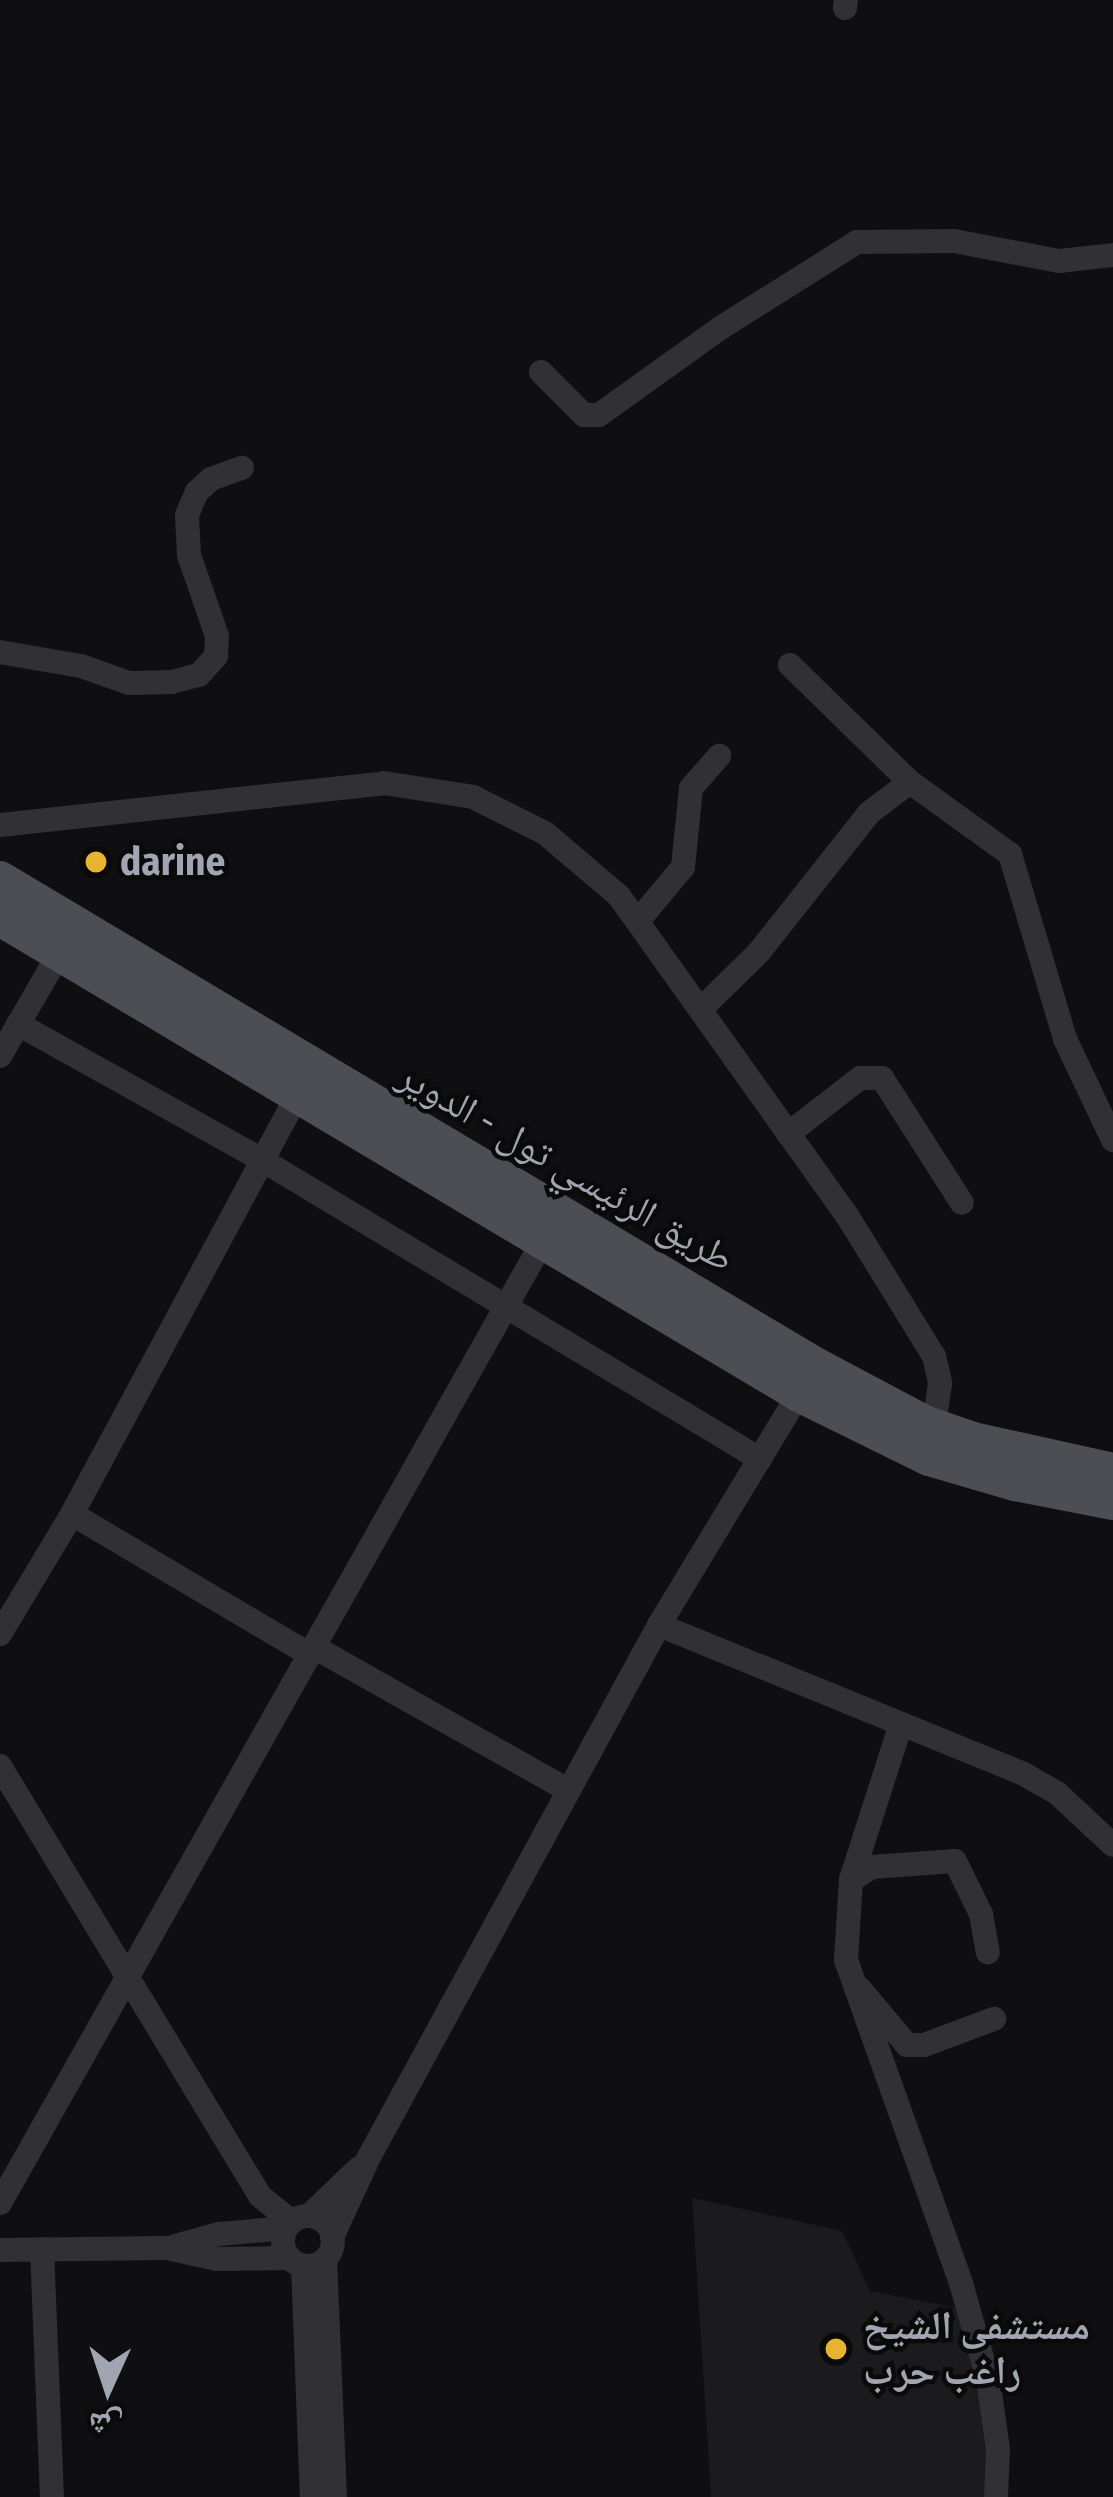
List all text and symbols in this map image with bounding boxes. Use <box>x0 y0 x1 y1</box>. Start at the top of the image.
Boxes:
place label: darine <box>120 839 225 885</box>
marker: darine <box>83 849 109 875</box>
street label: طريق الرئيسي تول - الدوير <box>390 1052 742 1282</box>
place label: مستشفى الشيخ راغب حرب <box>863 2304 1090 2395</box>
north arrow <box>48 2329 168 2449</box>
marker: مستشفى الشيخ راغب حرب <box>820 2333 852 2365</box>
text: ش <box>88 2404 125 2446</box>

